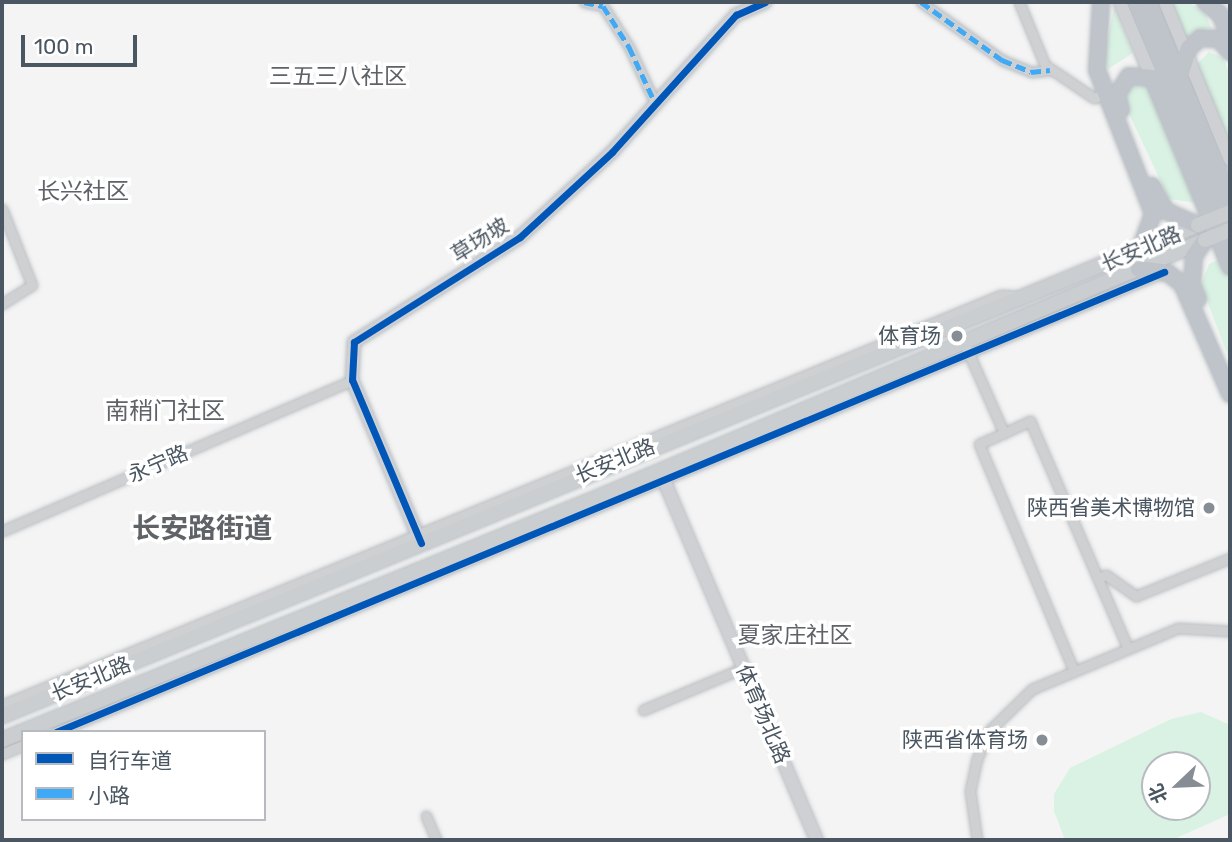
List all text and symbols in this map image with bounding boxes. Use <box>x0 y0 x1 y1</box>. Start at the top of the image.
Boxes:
scale bar <box>24 21 140 65</box>
text: 100 m <box>34 34 93 59</box>
district label: 三五三八社区 <box>269 62 407 90</box>
district label: 长兴社区 <box>37 177 129 205</box>
street label: 草场坡 <box>447 213 513 267</box>
street label: 长安北路 <box>1097 221 1185 277</box>
place label: 体育场 <box>878 323 941 349</box>
marker: 体育场 <box>947 326 967 346</box>
district label: 南稍门社区 <box>105 398 225 426</box>
street label: 长安北路 <box>571 434 659 488</box>
street label: 永宁路 <box>124 440 192 488</box>
place label: 陕西省美术博物馆 <box>1027 495 1195 521</box>
marker: 陕西省美术博物馆 <box>1201 500 1217 516</box>
district label: 长安路街道 <box>132 512 272 546</box>
district label: 夏家庄社区 <box>738 621 852 649</box>
street label: 长安北路 <box>47 652 135 706</box>
street label: 体育场北路 <box>731 661 795 767</box>
place label: 陕西省体育场 <box>902 727 1028 753</box>
legend <box>21 730 266 821</box>
marker: 陕西省体育场 <box>1034 732 1050 748</box>
text: 自行车道 <box>88 748 172 773</box>
north arrow <box>1141 751 1211 821</box>
text: 北 <box>1144 780 1172 807</box>
text: 小路 <box>88 783 130 808</box>

